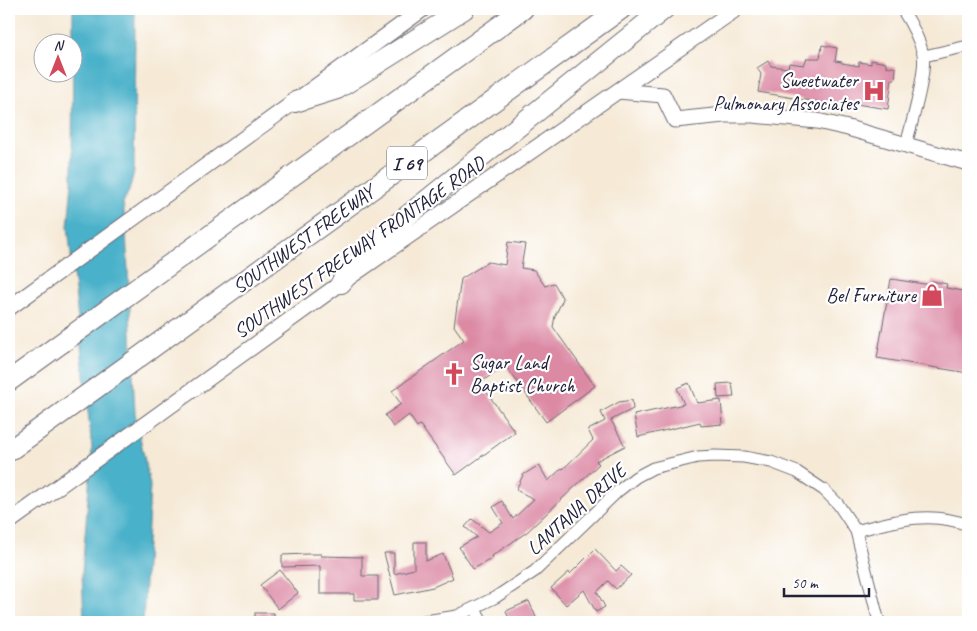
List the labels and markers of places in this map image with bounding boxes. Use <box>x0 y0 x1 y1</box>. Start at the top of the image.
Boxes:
place label: Sweetwater Pulmonary Associates <box>713 68 860 116</box>
hospital icon: Sweetwater Pulmonary Associates <box>861 78 887 104</box>
shop icon: Bel Furniture <box>919 282 945 308</box>
place label: Bel Furniture <box>826 283 917 308</box>
place label: Sugar Land Baptist Church <box>470 350 576 398</box>
church icon: Sugar Land Baptist Church <box>441 361 467 387</box>

